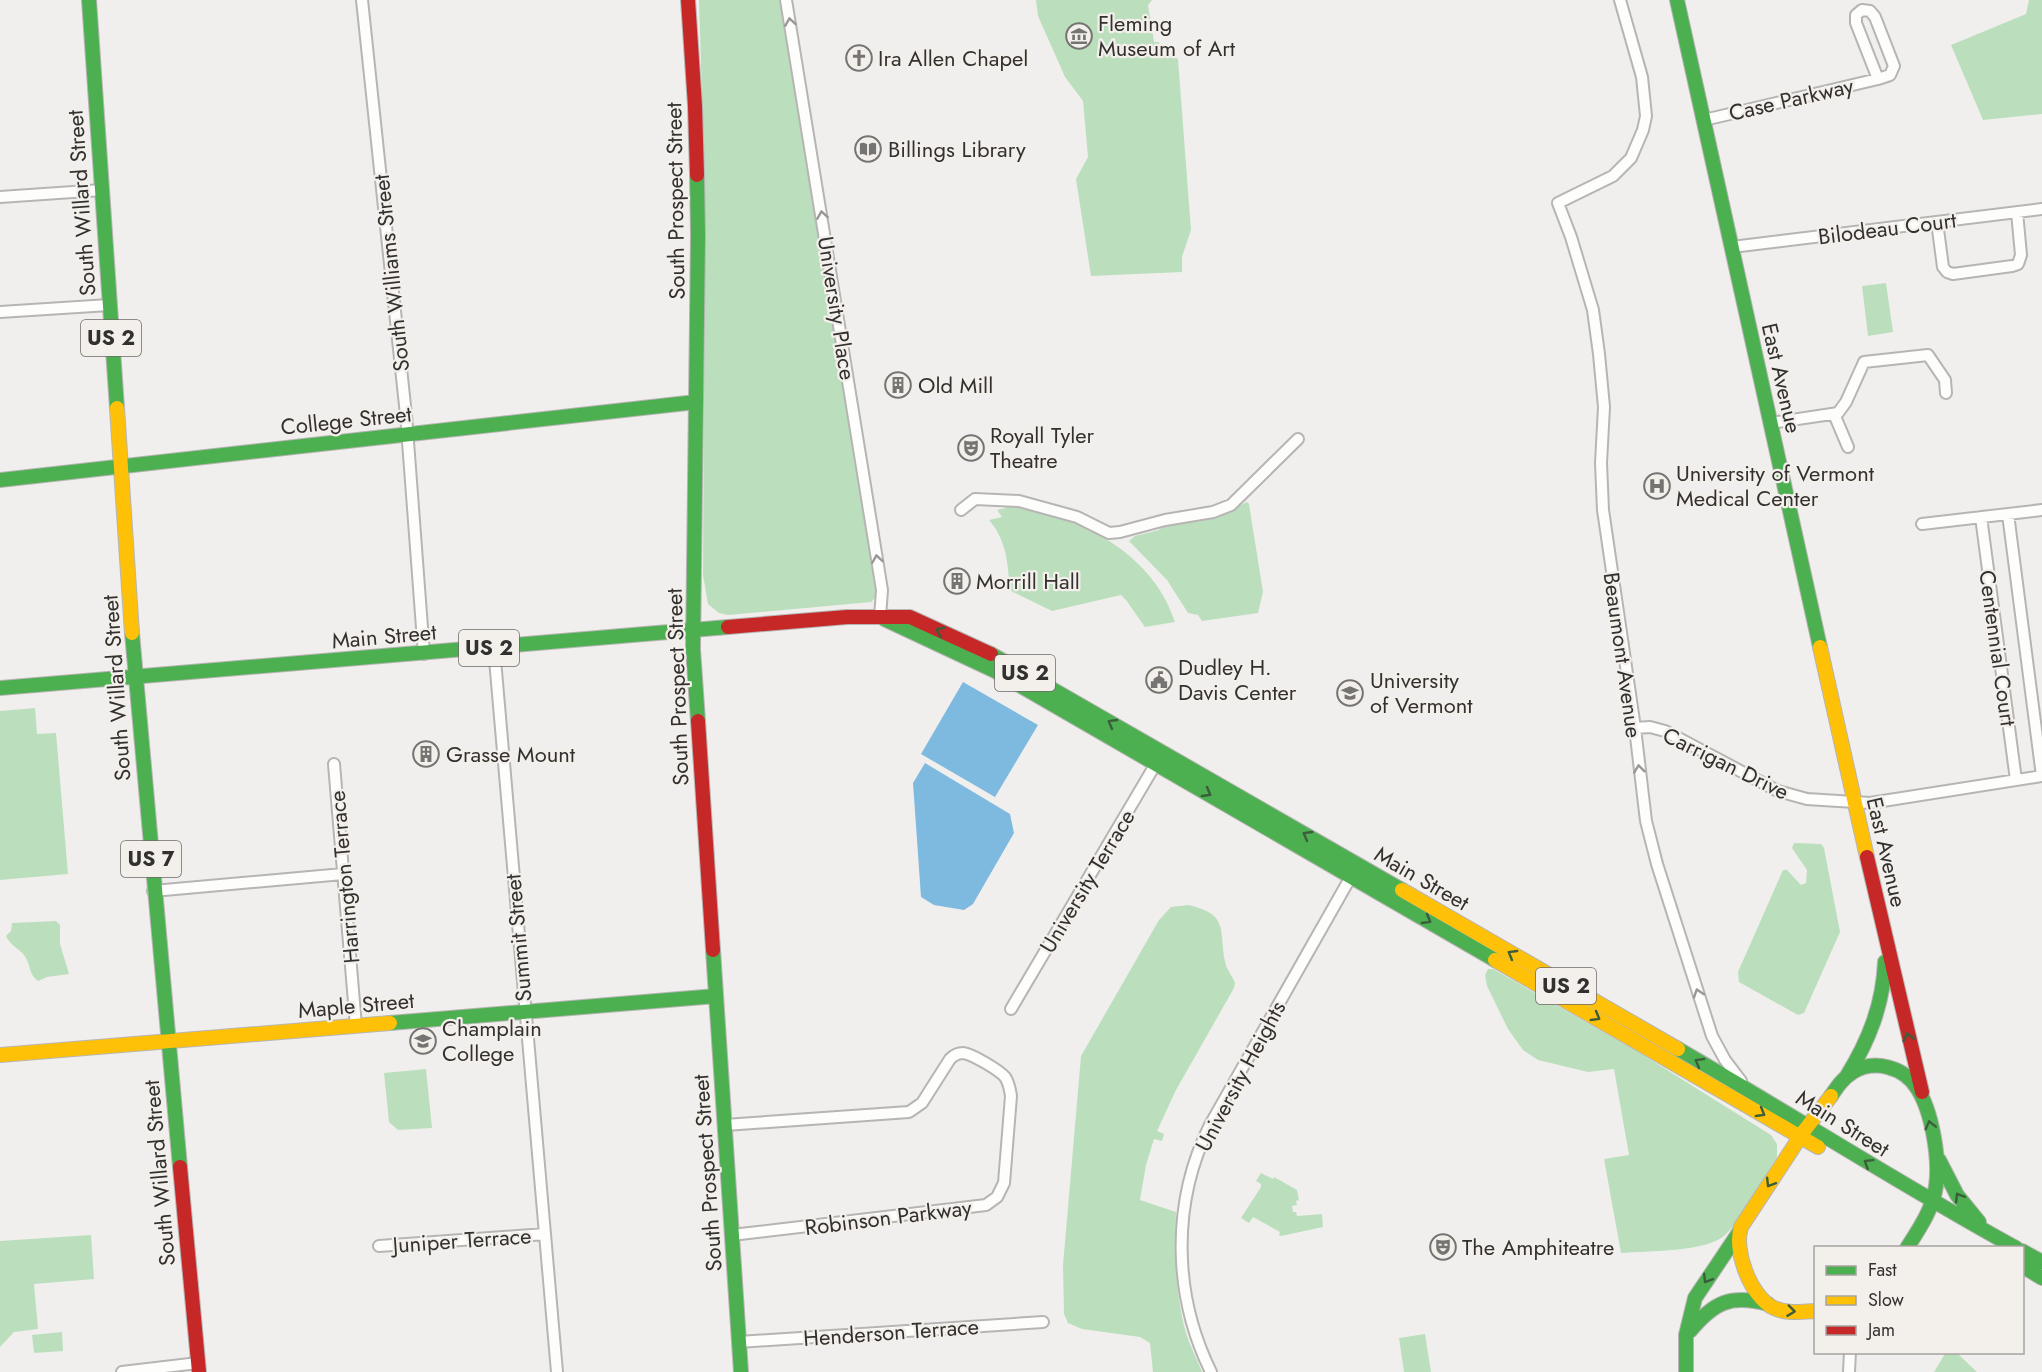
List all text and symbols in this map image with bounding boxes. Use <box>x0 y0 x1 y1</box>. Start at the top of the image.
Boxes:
place label: Fleming Museum of Art <box>1098 7 1236 64</box>
one-way arrow <box>784 18 796 27</box>
museum icon: Fleming Museum of Art <box>1064 21 1094 51</box>
place label: Ira Allen Chapel <box>878 42 1028 74</box>
church icon: Ira Allen Chapel <box>844 43 874 73</box>
street label: Case Parkway <box>1725 69 1857 129</box>
street label: South Prospect Street <box>657 101 693 300</box>
street label: South Willard Street <box>58 108 103 297</box>
place label: Billings Library <box>888 133 1026 165</box>
library icon: Billings Library <box>853 134 883 164</box>
street label: South Williams Street <box>365 172 417 373</box>
street label: Bilodeau Court <box>1816 204 1959 252</box>
one-way arrow <box>816 210 828 219</box>
street label: University Place <box>810 234 864 382</box>
road number: US 2 <box>81 320 141 356</box>
street label: East Avenue <box>1754 320 1810 436</box>
place label: Old Mill <box>918 369 993 401</box>
building icon: Old Mill <box>883 370 913 400</box>
street label: College Street <box>279 397 414 443</box>
place label: Royall Tyler Theatre <box>990 419 1095 476</box>
theatre icon: Royall Tyler Theatre <box>956 433 986 463</box>
place label: University of Vermont Medical Center <box>1676 457 1875 514</box>
hospital icon: University of Vermont Medical Center <box>1642 471 1672 501</box>
one-way arrow <box>871 555 883 564</box>
place label: Morrill Hall <box>976 565 1080 597</box>
building icon: Morrill Hall <box>942 566 972 596</box>
street label: Centennial Court <box>1971 568 2025 729</box>
street label: Beaumont Avenue <box>1596 570 1650 740</box>
street label: South Prospect Street <box>658 587 696 786</box>
street label: South Willard Street <box>93 593 138 782</box>
street label: Main Street <box>330 615 438 657</box>
one-way arrow <box>936 626 947 638</box>
road number: US 2 <box>459 630 519 666</box>
place label: Dudley H. Davis Center <box>1178 651 1297 708</box>
road number: US 2 <box>995 655 1055 691</box>
place label: University of Vermont <box>1370 664 1473 721</box>
public building icon: Dudley H. Davis Center <box>1144 665 1174 695</box>
school or university icon: University of Vermont <box>1335 678 1365 708</box>
one-way arrow <box>1108 719 1118 730</box>
street label: Carrigan Drive <box>1658 719 1794 807</box>
place label: Grasse Mount <box>446 738 576 770</box>
building icon: Grasse Mount <box>411 739 441 769</box>
one-way arrow <box>1634 764 1646 774</box>
one-way arrow <box>1201 786 1211 797</box>
street label: Harrington Terrace <box>320 789 368 965</box>
street label: East Avenue <box>1859 794 1915 910</box>
street label: University Terrace <box>1031 803 1143 959</box>
one-way arrow <box>1303 831 1313 842</box>
street label: Main Street <box>1369 838 1476 918</box>
road number: US 7 <box>121 841 181 877</box>
street label: Summit Street <box>496 872 540 1003</box>
one-way arrow <box>1421 913 1431 924</box>
one-way arrow <box>1508 950 1518 962</box>
road number: US 2 <box>1536 968 1596 1004</box>
street label: Maple Street <box>297 984 416 1026</box>
one-way arrow <box>1693 988 1705 999</box>
street label: University Heights <box>1187 995 1293 1157</box>
one-way arrow <box>1589 1010 1600 1022</box>
place label: Champlain College <box>442 1012 542 1069</box>
school or university icon: Champlain College <box>408 1026 438 1056</box>
one-way arrow <box>1903 1032 1916 1042</box>
one-way arrow <box>1695 1058 1705 1070</box>
street label: South Prospect Street <box>684 1073 730 1273</box>
street label: South Willard Street <box>135 1078 183 1267</box>
street label: Main Street <box>1790 1082 1897 1165</box>
one-way arrow <box>1755 1106 1765 1118</box>
one-way arrow <box>1924 1120 1937 1130</box>
one-way arrow <box>1864 1159 1874 1170</box>
one-way arrow <box>1766 1176 1777 1187</box>
street label: Robinson Parkway <box>803 1191 974 1243</box>
one-way arrow <box>1956 1193 1967 1204</box>
street label: Juniper Terrace <box>389 1219 532 1261</box>
place label: The Amphiteatre <box>1462 1231 1614 1263</box>
theatre icon: The Amphiteatre <box>1428 1232 1458 1262</box>
legend <box>1814 1246 2024 1354</box>
text: Fast <box>1868 1257 1897 1283</box>
one-way arrow <box>1702 1273 1714 1283</box>
text: Slow <box>1868 1287 1905 1313</box>
one-way arrow <box>1786 1304 1796 1317</box>
street label: Henderson Terrace <box>802 1310 980 1354</box>
text: Jam <box>1866 1317 1895 1343</box>

